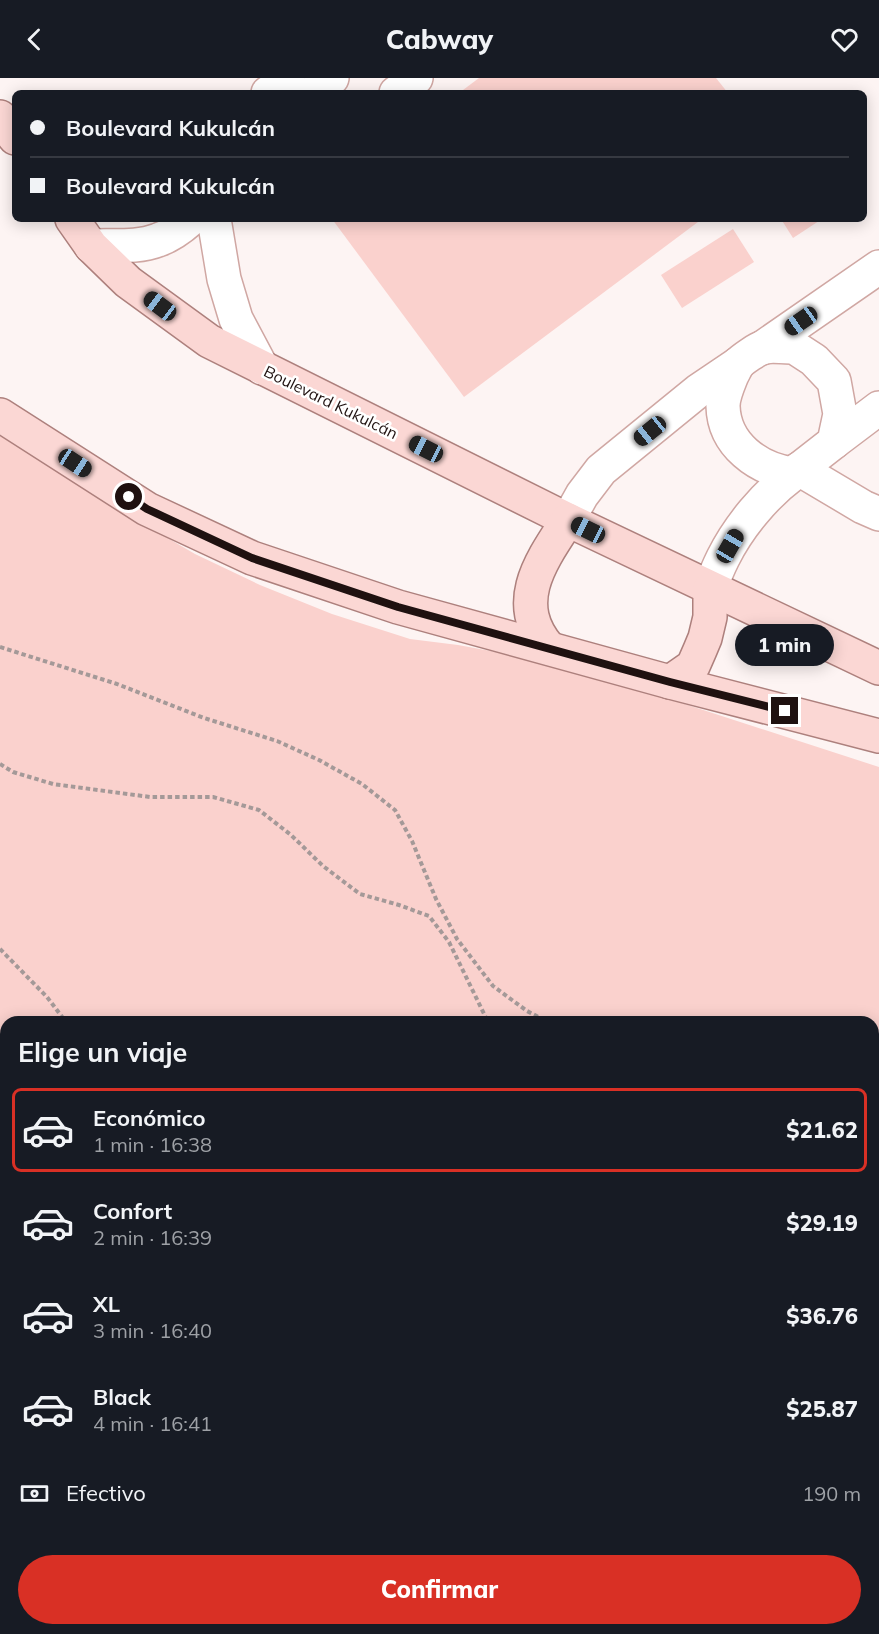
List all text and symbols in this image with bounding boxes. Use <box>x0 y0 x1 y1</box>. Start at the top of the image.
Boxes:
text: Cabway <box>386 22 493 56</box>
icon: back <box>18 23 51 56</box>
icon: heart <box>828 23 861 56</box>
text: Boulevard Kukulcán <box>66 114 275 142</box>
text: Boulevard Kukulcán <box>66 172 275 200</box>
car <box>140 288 180 324</box>
car <box>781 303 821 339</box>
street label: Boulevard Kukulcán <box>261 361 401 443</box>
car <box>630 413 670 449</box>
car <box>406 433 446 465</box>
car <box>55 446 95 480</box>
route start <box>115 483 142 510</box>
car <box>568 514 608 546</box>
car <box>713 526 747 566</box>
callout: 1 min <box>736 624 834 666</box>
text: 1 min <box>758 632 811 657</box>
route end <box>771 697 798 724</box>
text: Elige un viaje <box>18 1035 187 1069</box>
icon: car <box>21 1103 75 1157</box>
text: Económico <box>93 1104 206 1132</box>
text: $21.62 <box>786 1116 858 1144</box>
text: 1 min · 16:38 <box>93 1132 212 1157</box>
icon: car <box>21 1196 75 1250</box>
text: Confort <box>93 1197 172 1225</box>
text: $29.19 <box>786 1209 858 1237</box>
text: 2 min · 16:39 <box>93 1225 212 1250</box>
icon: car <box>21 1289 75 1343</box>
text: XL <box>93 1290 120 1318</box>
text: $36.76 <box>786 1302 858 1330</box>
text: 3 min · 16:40 <box>93 1318 212 1343</box>
icon: car <box>21 1382 75 1436</box>
text: Black <box>93 1383 151 1411</box>
text: $25.87 <box>786 1395 858 1423</box>
text: 4 min · 16:41 <box>93 1411 212 1436</box>
icon: cash <box>18 1477 51 1510</box>
text: Efectivo <box>66 1479 146 1507</box>
text: 190 m <box>802 1481 861 1506</box>
button: Confirmar <box>18 1555 861 1624</box>

